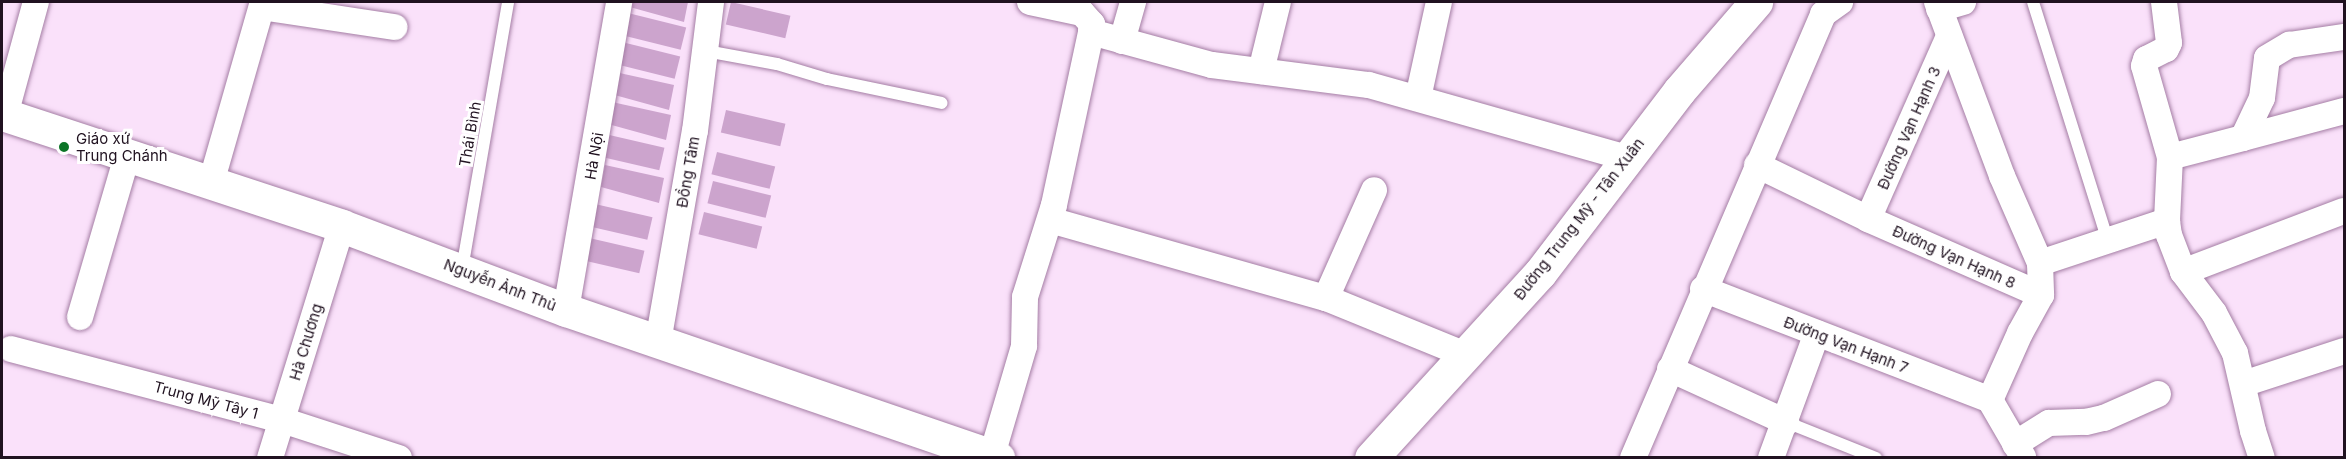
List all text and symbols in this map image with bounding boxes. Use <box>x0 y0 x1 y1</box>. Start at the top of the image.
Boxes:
street label: Đường Vạn Hạnh 3 <box>1874 64 1944 192</box>
street label: Thái Bình <box>455 100 485 168</box>
place label: Giáo xứ Trung Chánh <box>76 129 168 164</box>
street label: Hà Nội <box>581 131 607 181</box>
street label: Đồng Tâm <box>673 135 703 209</box>
street label: Đường Trung Mỹ - Tân Xuân <box>1510 135 1648 303</box>
marker: Giáo xứ Trung Chánh <box>57 140 71 154</box>
street label: Đường Vạn Hạnh 8 <box>1890 222 2018 292</box>
street label: Nguyễn Ảnh Thủ <box>441 255 559 315</box>
street label: Hà Chương <box>286 301 326 383</box>
street label: Đường Vạn Hạnh 7 <box>1781 313 1911 377</box>
street label: Trung Mỹ Tây 1 <box>152 377 260 423</box>

